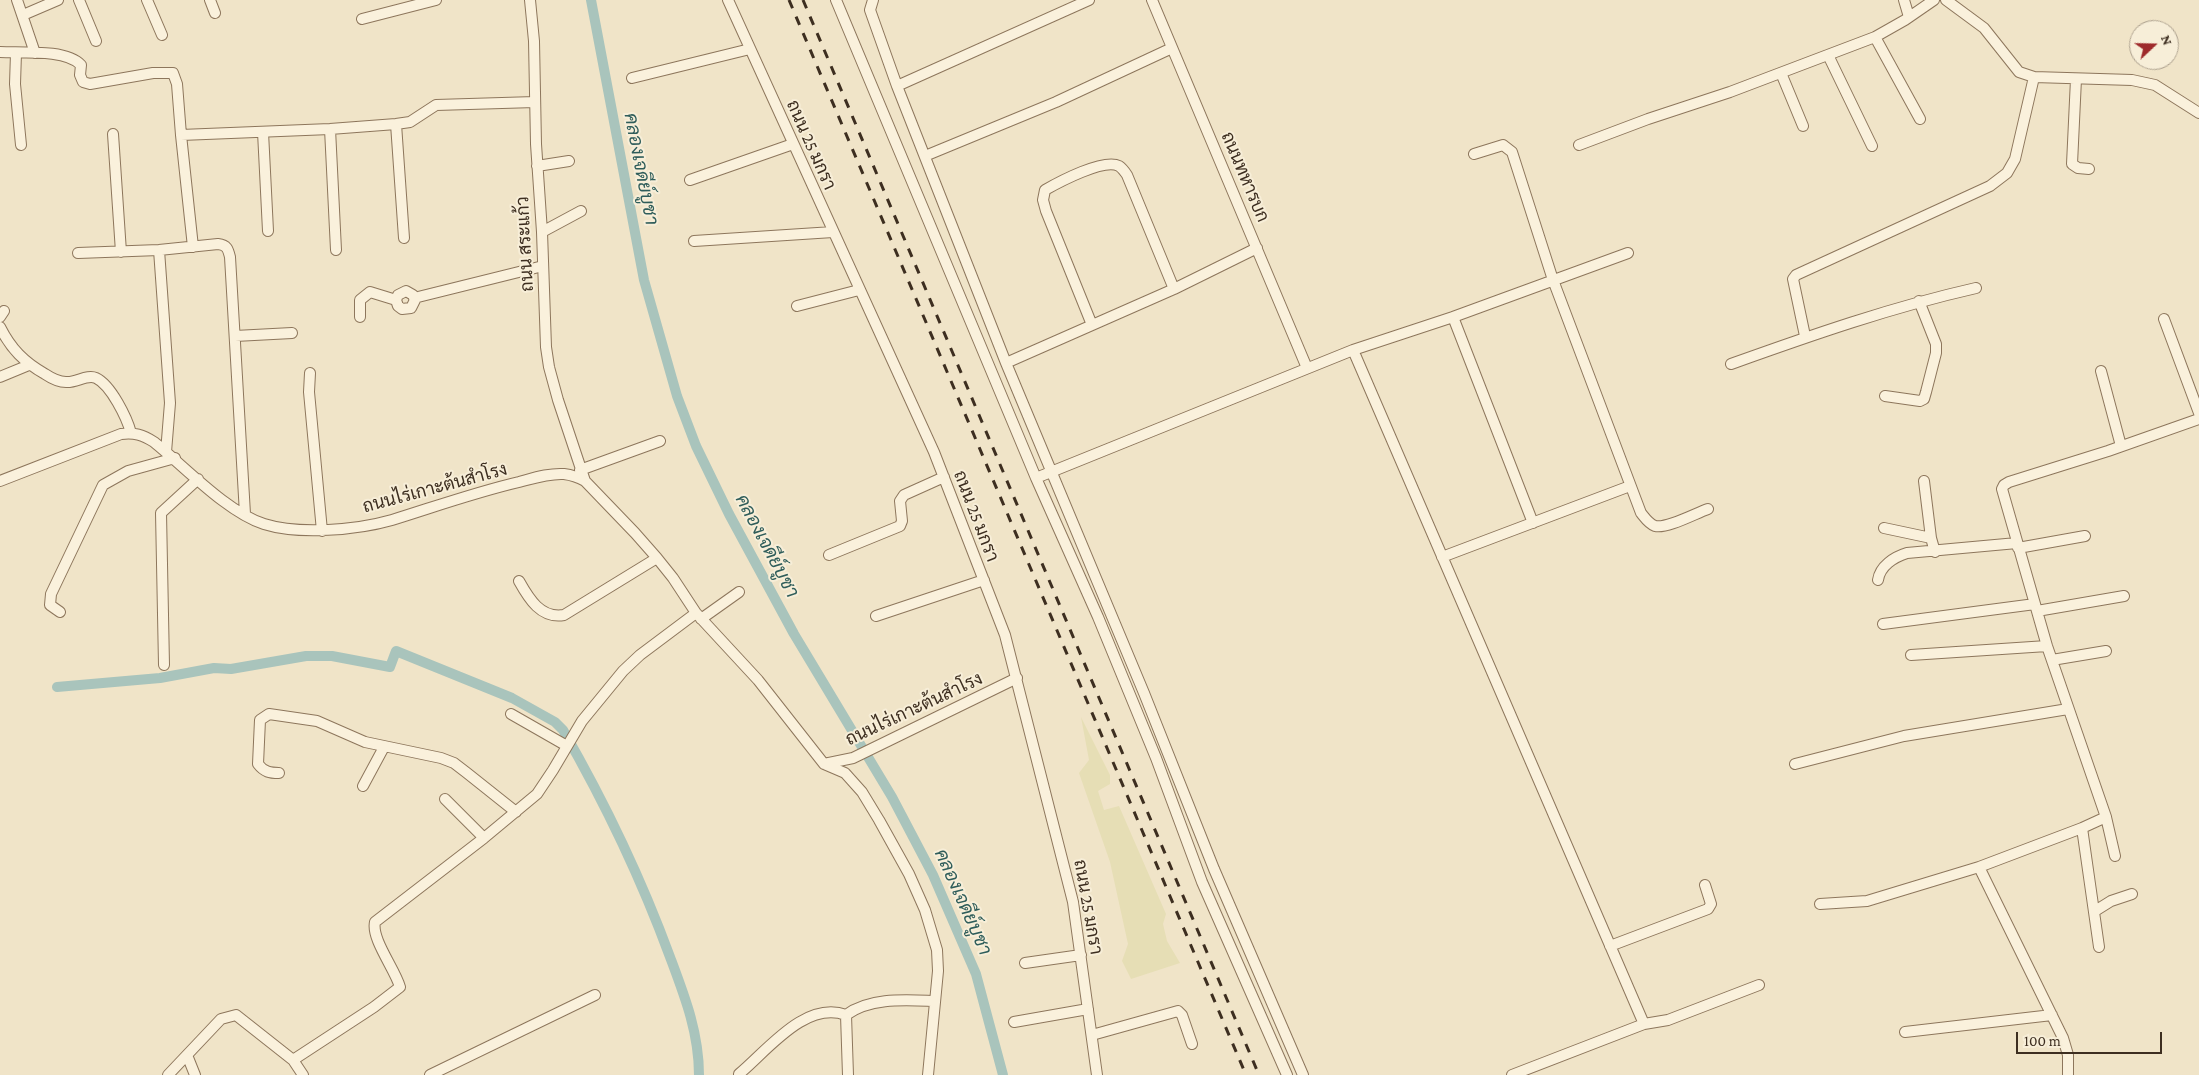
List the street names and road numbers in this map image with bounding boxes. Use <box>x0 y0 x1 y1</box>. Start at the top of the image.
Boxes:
street label: ถนน 25 มกรา <box>782 97 840 193</box>
street label: ถนนทหารบก <box>1216 129 1274 225</box>
street label: ถนน สระแก้ว <box>512 196 538 292</box>
street label: ถนนไร่เกาะต้นสำโรง <box>360 458 510 518</box>
street label: ถนน 25 มกรา <box>949 467 1003 565</box>
street label: ถนนไร่เกาะต้นสำโรง <box>842 668 986 750</box>
street label: ถนน 25 มกรา <box>1069 858 1107 956</box>

